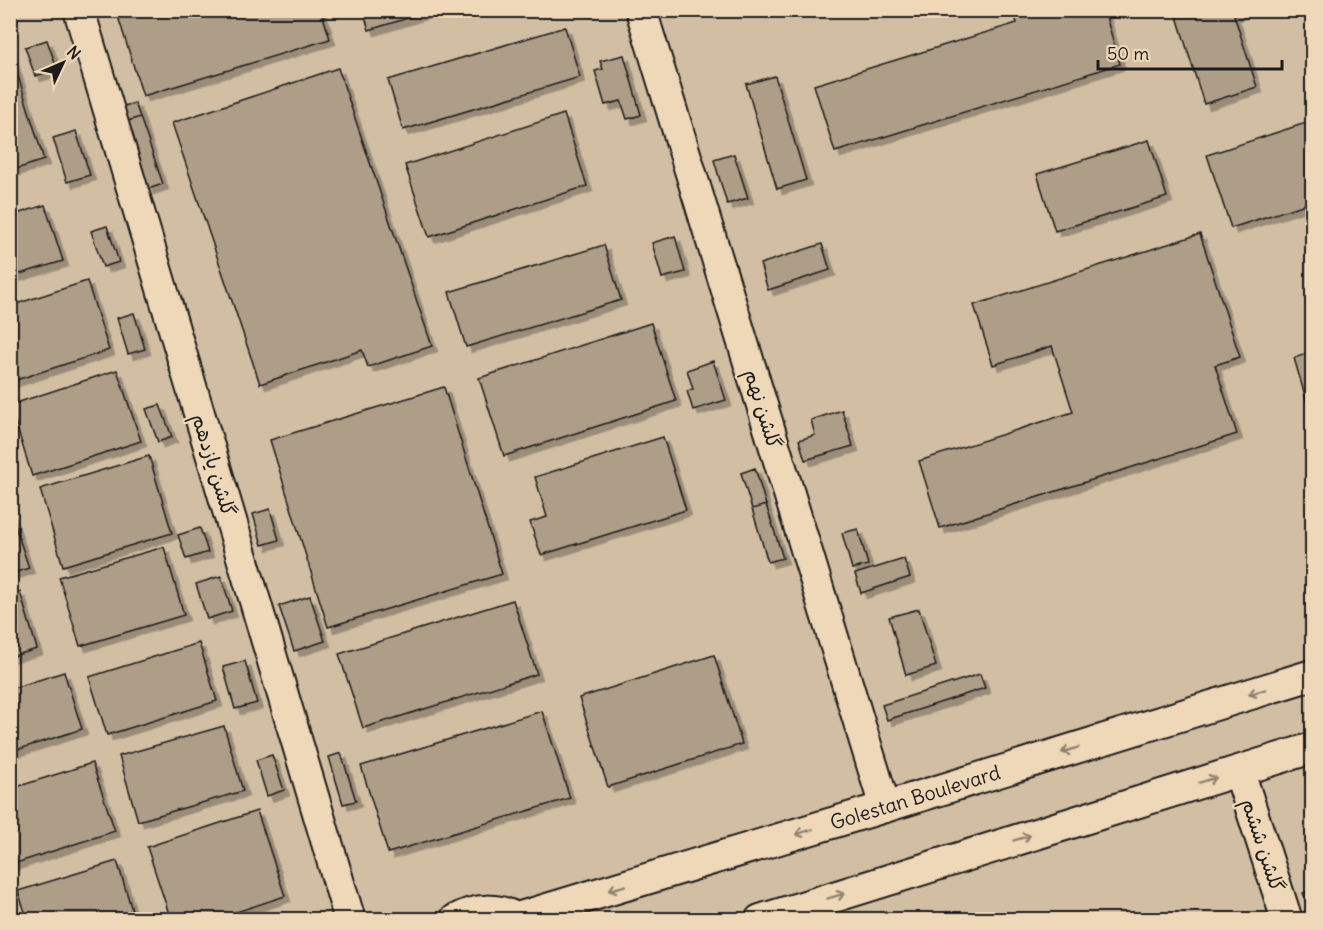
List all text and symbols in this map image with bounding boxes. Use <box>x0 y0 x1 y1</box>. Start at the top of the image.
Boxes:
north arrow <box>33 33 93 93</box>
scale bar <box>1098 33 1282 71</box>
text: N <box>63 42 85 64</box>
text: 50 m <box>1107 42 1149 65</box>
street label: گلشن نهم <box>737 366 787 453</box>
street label: گلشن یازدهم <box>184 410 242 520</box>
one-way arrow <box>1248 687 1267 698</box>
one-way arrow <box>1061 745 1080 756</box>
street label: Golestan Boulevard <box>827 759 1003 835</box>
one-way arrow <box>1199 774 1218 785</box>
street label: گلشن ششم <box>1234 795 1290 896</box>
one-way arrow <box>795 827 814 838</box>
one-way arrow <box>1012 832 1031 843</box>
one-way arrow <box>608 883 627 894</box>
one-way arrow <box>826 890 845 901</box>

